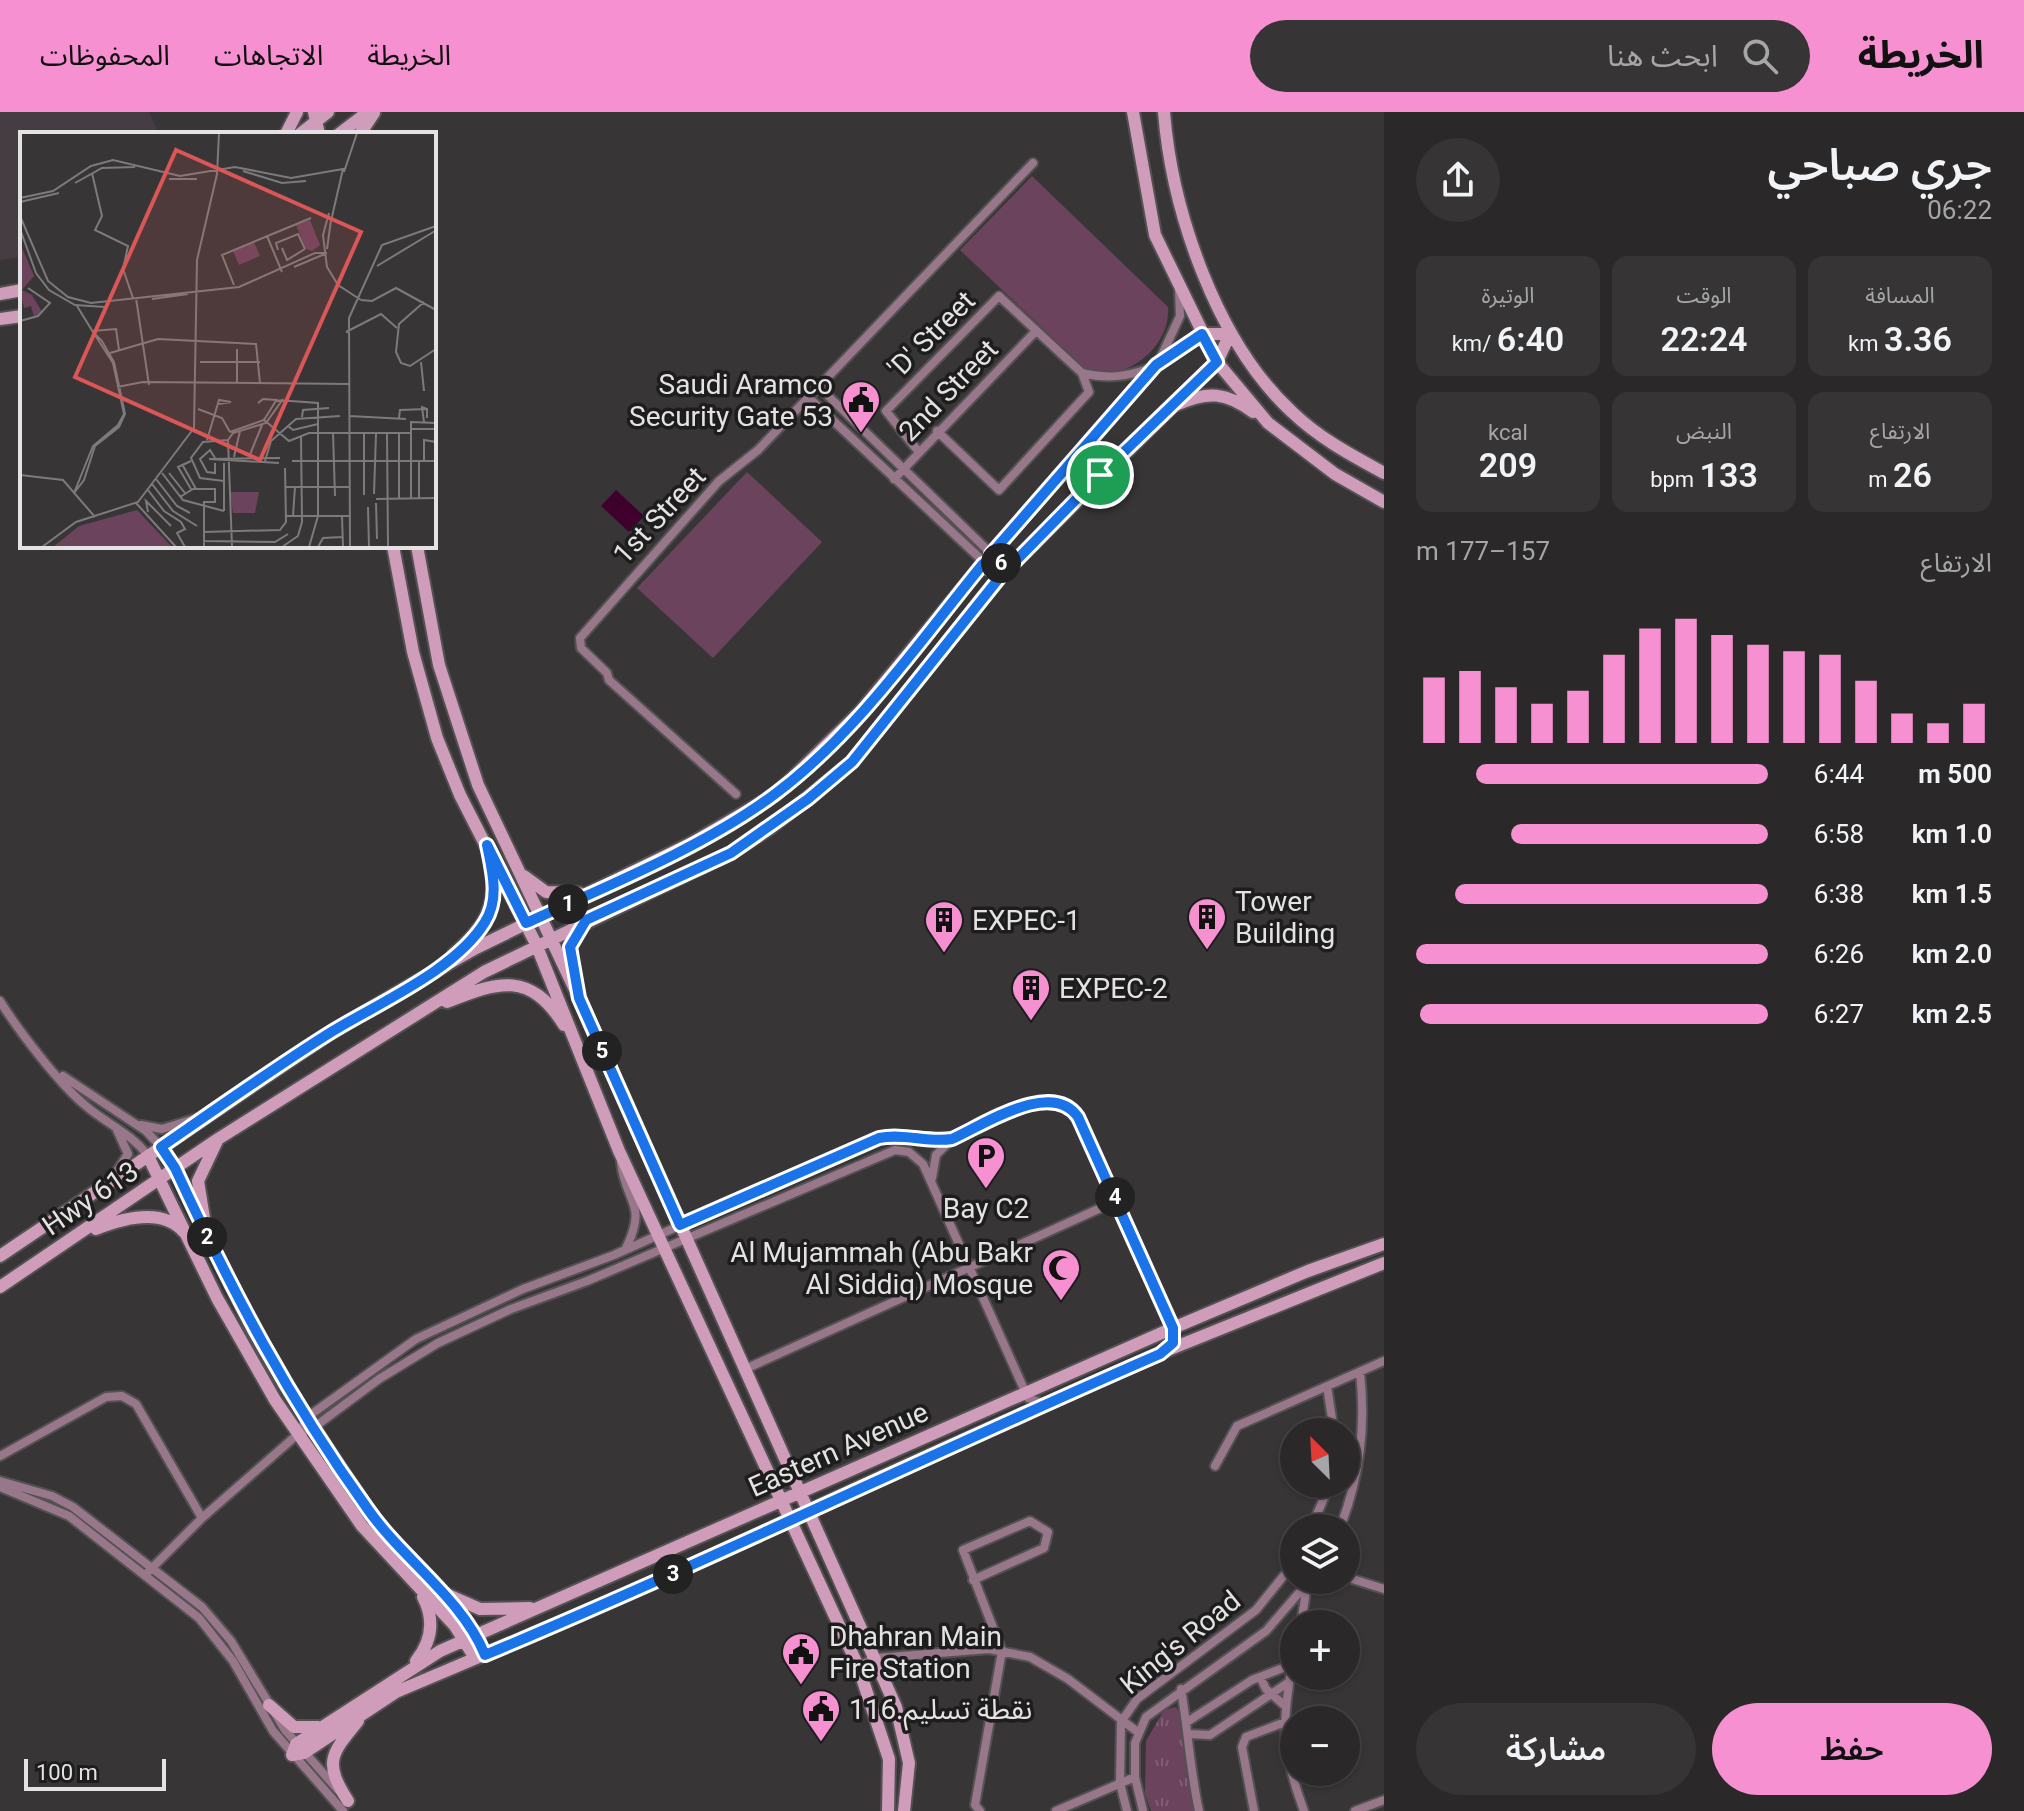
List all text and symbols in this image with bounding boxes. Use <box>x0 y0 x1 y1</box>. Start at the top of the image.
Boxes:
search box <box>1250 20 1810 92</box>
text: الخريطة <box>1858 33 1984 77</box>
icon: search <box>1738 34 1782 78</box>
text: ابحث هنا <box>1607 38 1718 73</box>
text: المحفوظات <box>40 39 170 72</box>
text: الاتجاهات <box>214 39 323 72</box>
text: الخريطة <box>367 39 451 72</box>
inset map <box>20 132 436 548</box>
button: share <box>1416 138 1500 222</box>
text: جري صباحي <box>1767 139 1992 191</box>
text: 06:22 <box>1927 195 1992 225</box>
text: الوتيرة <box>1482 283 1534 308</box>
text: الوقت <box>1676 283 1732 308</box>
text: المسافة <box>1865 283 1935 308</box>
street label: 'D' Street <box>881 284 982 385</box>
text: 6:40 <box>1497 319 1564 359</box>
text: 22:24 <box>1661 319 1747 359</box>
text: 3.36 <box>1884 319 1952 359</box>
text: /km <box>1452 331 1497 356</box>
text: km <box>1848 331 1884 356</box>
street label: 2nd Street <box>892 333 1005 448</box>
place label: Saudi Aramco Security Gate 53 <box>629 368 833 433</box>
public building icon: Saudi Aramco Security Gate 53 <box>840 379 882 434</box>
text: النبض <box>1676 419 1732 444</box>
text: الارتفاع <box>1870 419 1930 444</box>
text: kcal <box>1488 420 1528 445</box>
pin <box>1066 441 1134 509</box>
text: 209 <box>1479 445 1537 485</box>
icon: arrive <box>1078 453 1122 497</box>
text: 133 <box>1700 455 1758 495</box>
text: 26 <box>1893 455 1932 495</box>
street label: 1st Street <box>606 460 712 571</box>
text: bpm <box>1650 467 1700 492</box>
text: m <box>1868 467 1893 492</box>
text: 157–177 m <box>1416 536 1550 566</box>
pin: 6 <box>981 543 1021 583</box>
text: الارتفاع <box>1921 548 1992 578</box>
text: 6 <box>995 550 1007 575</box>
text: 6:44 <box>1814 759 1864 789</box>
text: 500 m <box>1918 759 1992 789</box>
text: 6:58 <box>1814 819 1864 849</box>
text: 1.0 km <box>1912 819 1992 849</box>
text: 6:38 <box>1814 879 1864 909</box>
text: 1.5 km <box>1912 879 1992 909</box>
pin: 1 <box>548 884 588 924</box>
place label: Tower Building <box>1235 885 1335 950</box>
text: 1 <box>562 891 574 916</box>
building icon: Tower Building <box>1186 896 1228 951</box>
building icon: EXPEC-1 <box>923 899 965 954</box>
place label: EXPEC-1 <box>972 904 1081 937</box>
text: 6:26 <box>1814 939 1864 969</box>
text: 2.0 km <box>1912 939 1992 969</box>
building icon: EXPEC-2 <box>1010 967 1052 1022</box>
place label: EXPEC-2 <box>1059 972 1168 1005</box>
text: 6:27 <box>1814 999 1864 1029</box>
text: 2.5 km <box>1912 999 1992 1029</box>
pin: 5 <box>582 1031 622 1071</box>
text: 5 <box>596 1038 608 1063</box>
parking icon: Bay C2 <box>965 1135 1007 1190</box>
street label: Hwy 613 <box>36 1154 144 1242</box>
pin: 4 <box>1095 1177 1135 1217</box>
text: 4 <box>1109 1184 1121 1209</box>
place label: Bay C2 <box>943 1192 1029 1225</box>
pin: 2 <box>187 1217 227 1257</box>
text: 2 <box>201 1224 213 1249</box>
place label: Al Mujammah (Abu Bakr Al Siddiq) Mosque <box>730 1236 1033 1301</box>
mosque icon: Al Mujammah (Abu Bakr Al Siddiq) Mosque <box>1040 1247 1082 1302</box>
street label: Eastern Avenue <box>743 1395 933 1504</box>
north arrow <box>1280 1418 1360 1498</box>
map controls <box>1280 1418 1360 1786</box>
button: layers <box>1280 1514 1360 1594</box>
pin: 3 <box>653 1554 693 1594</box>
text: 3 <box>667 1561 679 1586</box>
street label: King's Road <box>1114 1584 1247 1701</box>
button: + <box>1280 1610 1360 1690</box>
place label: Dhahran Main Fire Station <box>829 1620 1002 1685</box>
public building icon: Dhahran Main Fire Station <box>780 1631 822 1686</box>
public building icon: نقطة تسليم.116 <box>800 1688 842 1743</box>
place label: نقطة تسليم.116 <box>849 1693 1032 1731</box>
button: مشاركة <box>1416 1703 1696 1795</box>
button: حفظ <box>1712 1703 1992 1795</box>
button: − <box>1280 1706 1360 1786</box>
scale bar <box>24 1755 166 1791</box>
text: 100 m <box>36 1760 98 1785</box>

